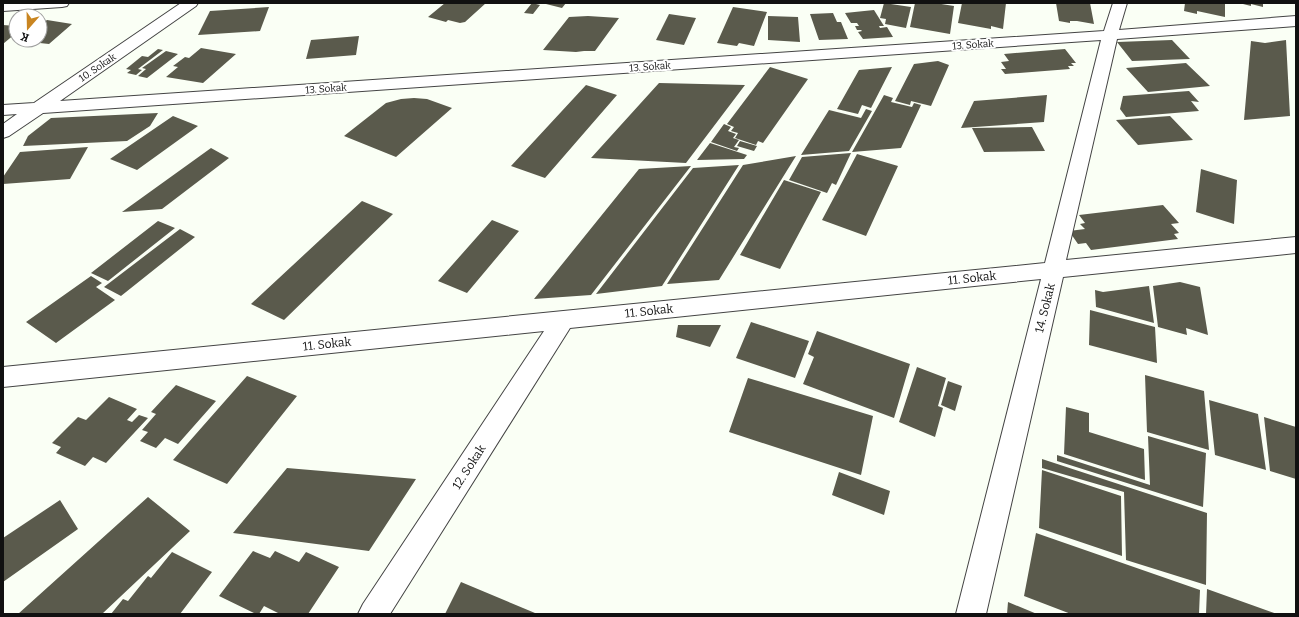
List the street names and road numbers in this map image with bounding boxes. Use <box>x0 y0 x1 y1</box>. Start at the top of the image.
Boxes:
street label: 13. Sokak <box>952 38 995 52</box>
street label: 10. Sokak <box>77 51 119 85</box>
street label: 13. Sokak <box>629 60 672 74</box>
street label: 13. Sokak <box>305 82 348 96</box>
street label: 11. Sokak <box>947 268 997 287</box>
street label: 14. Sokak <box>1032 282 1058 334</box>
street label: 11. Sokak <box>624 301 674 320</box>
street label: 11. Sokak <box>302 334 352 353</box>
street label: 12. Sokak <box>449 442 489 492</box>

